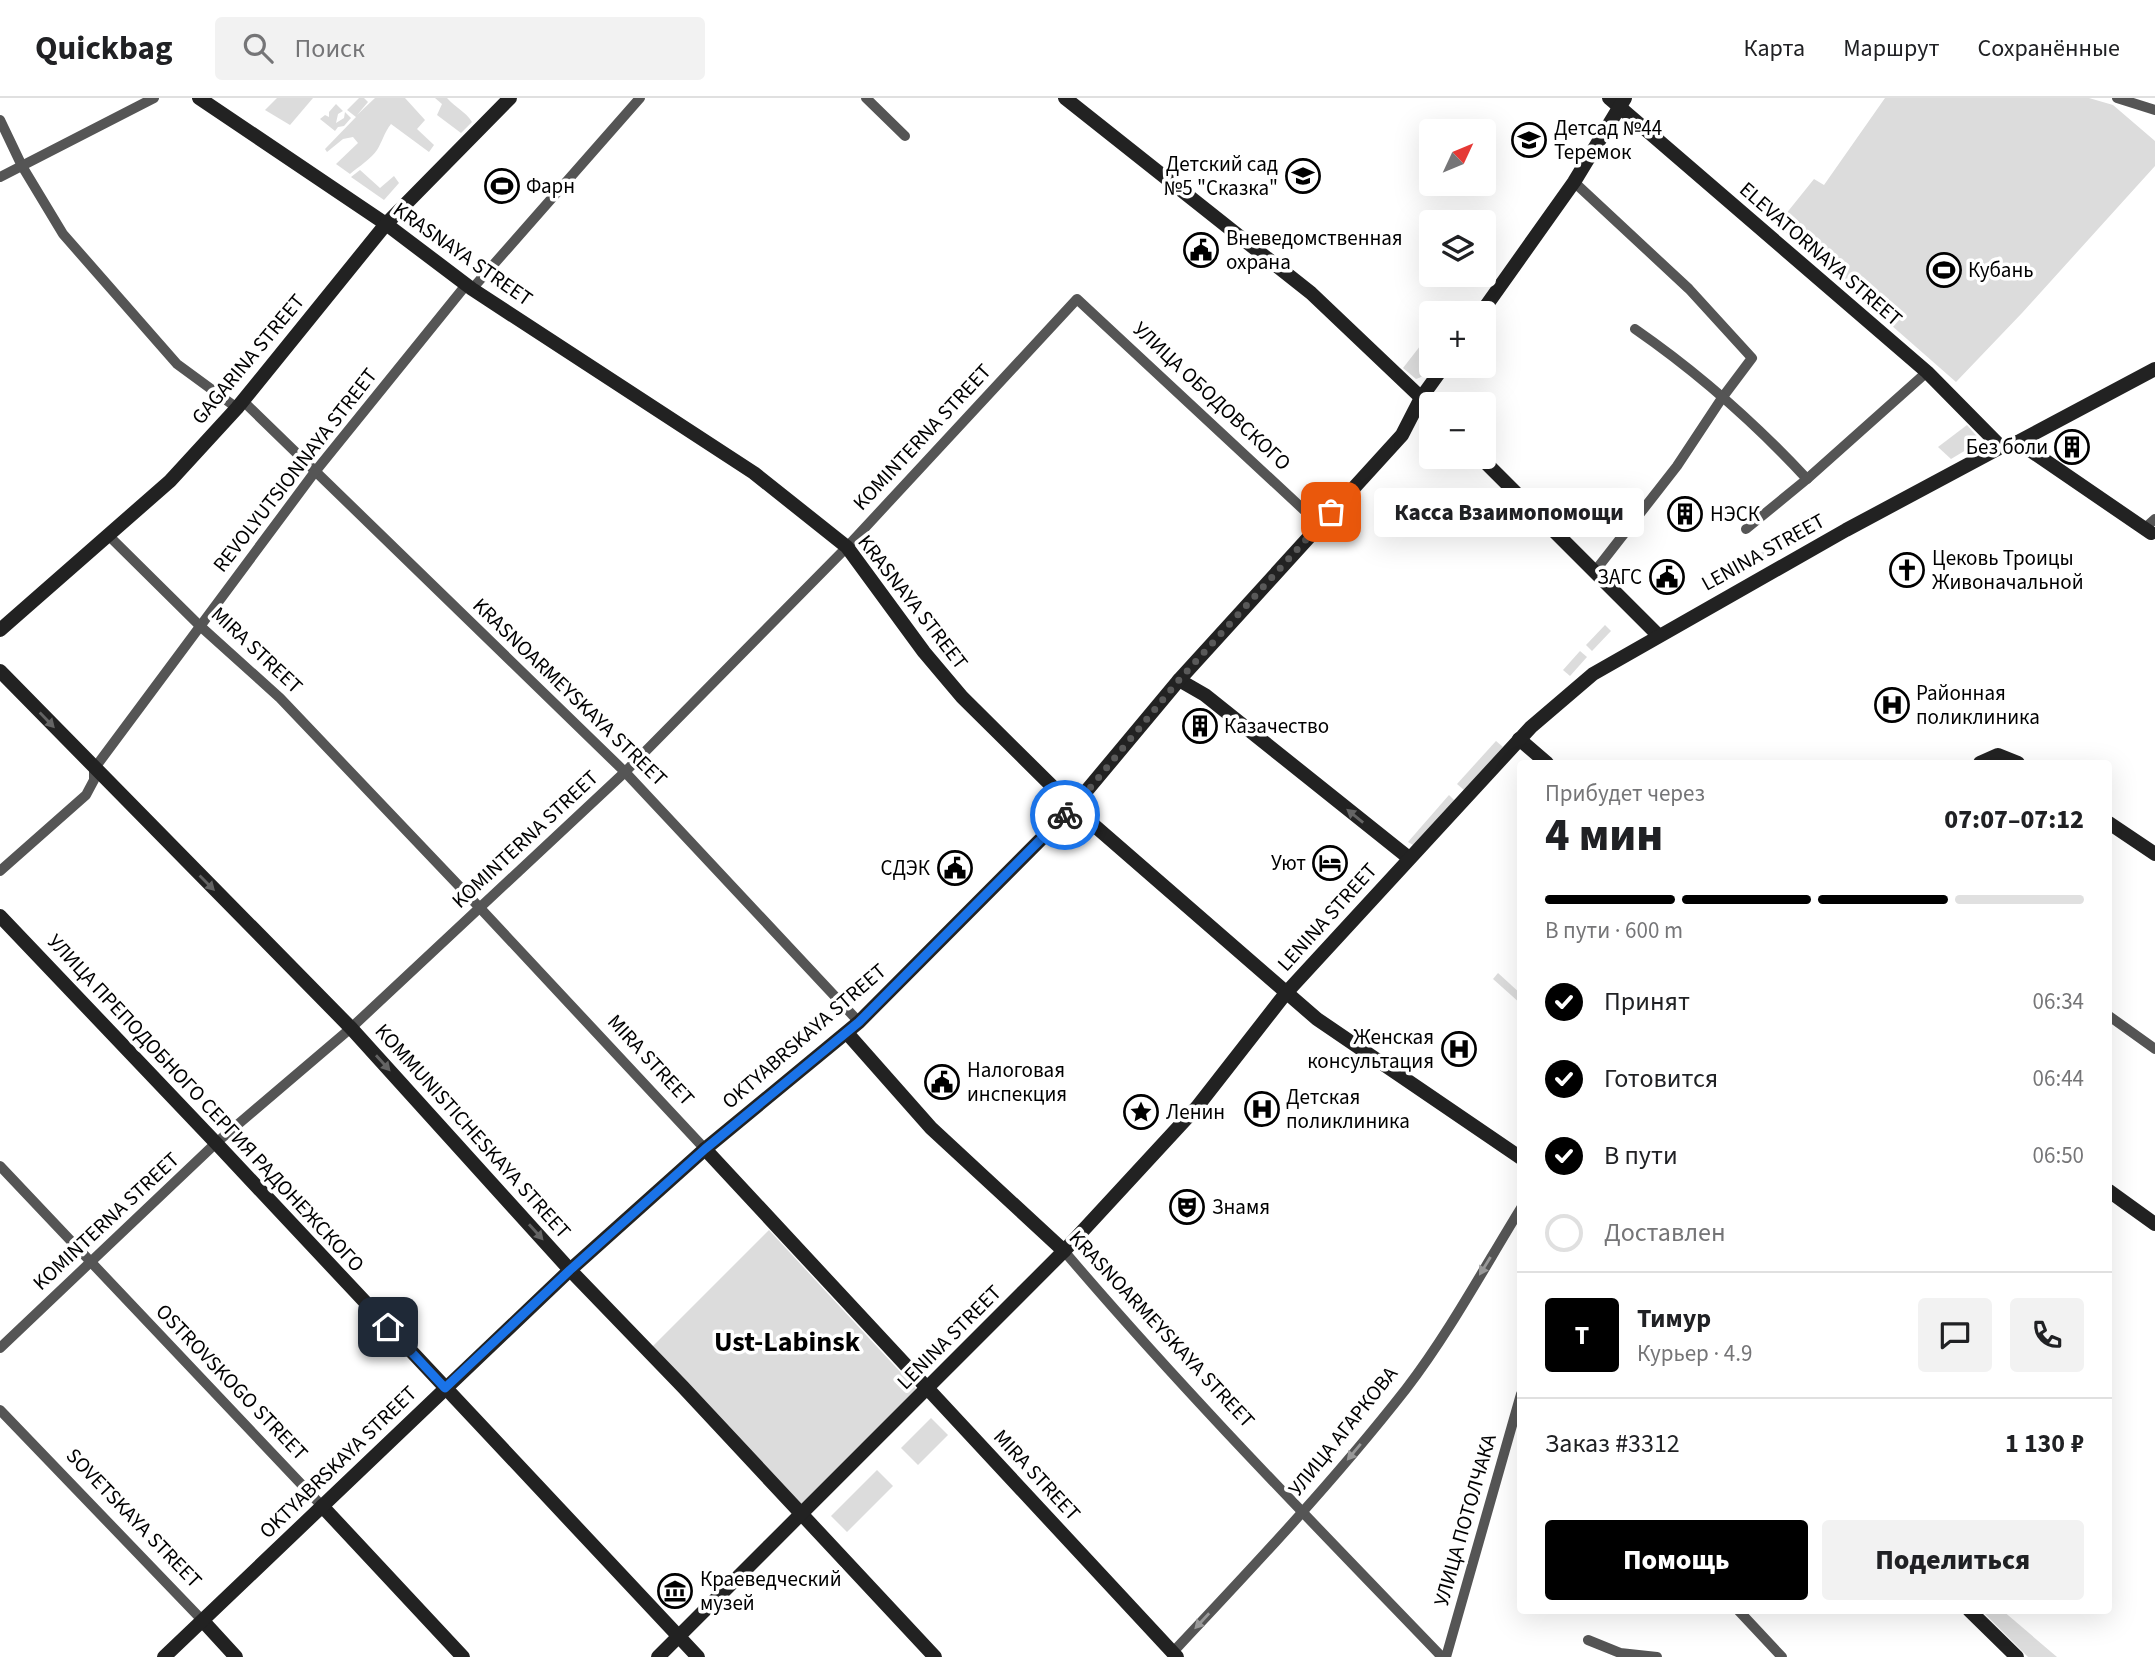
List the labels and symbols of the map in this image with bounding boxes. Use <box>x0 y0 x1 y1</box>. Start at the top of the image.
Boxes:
place label: Детсад №44 Теремок <box>1554 113 1662 167</box>
north arrow <box>1419 119 1496 196</box>
school or university icon: Детсад №44 Теремок <box>1510 121 1548 159</box>
place label: Детский сад №5 "Сказка" <box>1164 149 1278 203</box>
school or university icon: Детский сад №5 "Сказка" <box>1284 157 1322 195</box>
sports icon: Фарн <box>483 167 521 205</box>
place label: Фарн <box>526 171 575 201</box>
street label: ELEVATORNAYA STREET <box>1733 175 1909 333</box>
street label: KRASNAYA STREET <box>387 195 539 313</box>
place label: Вневедомственная охрана <box>1226 223 1403 277</box>
public building icon: Вневедомственная охрана <box>1182 231 1220 269</box>
sports icon: Кубань <box>1925 251 1963 289</box>
place label: Кубань <box>1968 255 2034 285</box>
street label: GAGARINA STREET <box>184 287 312 431</box>
street label: УЛИЦА ОБОДОВСКОГО <box>1126 315 1298 477</box>
street label: KOMINTERNA STREET <box>846 357 998 517</box>
street label: REVOLYUTSIONNAYA STREET <box>206 362 384 578</box>
building icon: Без боли <box>2053 428 2091 466</box>
place label: Без боли <box>1966 432 2048 462</box>
pin <box>1301 482 1361 542</box>
callout: Касса Взаимопомощи <box>1373 488 1642 536</box>
building icon: НЭСК <box>1666 495 1704 533</box>
place label: НЭСК <box>1710 499 1761 529</box>
street label: LENINA STREET <box>1696 506 1830 598</box>
street label: KRASNAYA STREET <box>851 528 975 676</box>
place label: Цековь Троицы Живоначальной <box>1932 543 2084 597</box>
church icon: Цековь Троицы Живоначальной <box>1888 551 1926 589</box>
public building icon: ЗАГС <box>1648 558 1686 596</box>
place label: ЗАГС <box>1597 562 1642 592</box>
street label: KRASNOARMEYSKAYA STREET <box>466 591 674 793</box>
street label: MIRA STREET <box>204 600 310 700</box>
place label: Районная поликлиника <box>1916 678 2040 732</box>
hospital icon: Районная поликлиника <box>1873 686 1911 724</box>
building icon: Казачество <box>1181 707 1219 745</box>
place label: Казачество <box>1224 711 1329 741</box>
one-way arrow <box>39 712 56 729</box>
street label: KOMINTERNA STREET <box>445 763 605 915</box>
courier <box>1030 780 1100 850</box>
one-way arrow <box>1347 808 1365 823</box>
hotel icon: Уют <box>1311 844 1349 882</box>
place label: Уют <box>1271 848 1306 878</box>
public building icon: СДЭК <box>936 849 974 887</box>
place label: СДЭК <box>880 853 931 883</box>
street label: LENINA STREET <box>1270 856 1384 978</box>
one-way arrow <box>198 874 215 891</box>
street label: УЛИЦА ПРЕПОДОБНОГО СЕРГИЯ РАДОНЕЖСКОГО <box>41 927 371 1279</box>
street label: OKTYABRSKAYA STREET <box>715 956 893 1116</box>
street label: MIRA STREET <box>601 1007 701 1113</box>
street label: KOMMUNISTICHESKAYA STREET <box>368 1017 578 1245</box>
place label: Женская консультация <box>1307 1022 1434 1076</box>
hospital icon: Женская консультация <box>1440 1030 1478 1068</box>
one-way arrow <box>375 1054 391 1072</box>
place label: Налоговая инспекция <box>967 1055 1067 1109</box>
public building icon: Налоговая инспекция <box>923 1063 961 1101</box>
place label: Детская поликлиника <box>1286 1082 1410 1136</box>
hospital icon: Детская поликлиника <box>1243 1090 1281 1128</box>
place icon: Ленин <box>1122 1093 1160 1131</box>
place label: Ленин <box>1166 1097 1225 1127</box>
street label: KOMINTERNA STREET <box>26 1145 186 1297</box>
theatre icon: Знамя <box>1168 1188 1206 1226</box>
place label: Знамя <box>1212 1192 1270 1222</box>
one-way arrow <box>527 1223 543 1240</box>
street label: KRASNOARMEYSKAYA STREET <box>1062 1224 1262 1434</box>
one-way arrow <box>1478 1257 1491 1276</box>
street label: LENINA STREET <box>890 1278 1008 1396</box>
street label: OSTROVSKOGO STREET <box>149 1297 315 1467</box>
pin <box>358 1297 418 1357</box>
district label: Ust-Labinsk <box>714 1322 861 1362</box>
street label: УЛИЦА АГАРКОВА <box>1281 1359 1405 1502</box>
street label: OKTYABRSKAYA STREET <box>252 1379 424 1545</box>
street label: MIRA STREET <box>987 1422 1087 1528</box>
street label: УЛИЦА ПОТОЛЧАКА <box>1426 1430 1504 1610</box>
street label: SOVETSKAYA STREET <box>59 1441 209 1595</box>
one-way arrow <box>1346 1442 1361 1460</box>
place label: Краеведческий музей <box>700 1564 842 1618</box>
museum icon: Краеведческий музей <box>656 1572 694 1610</box>
one-way arrow <box>1194 1612 1210 1630</box>

